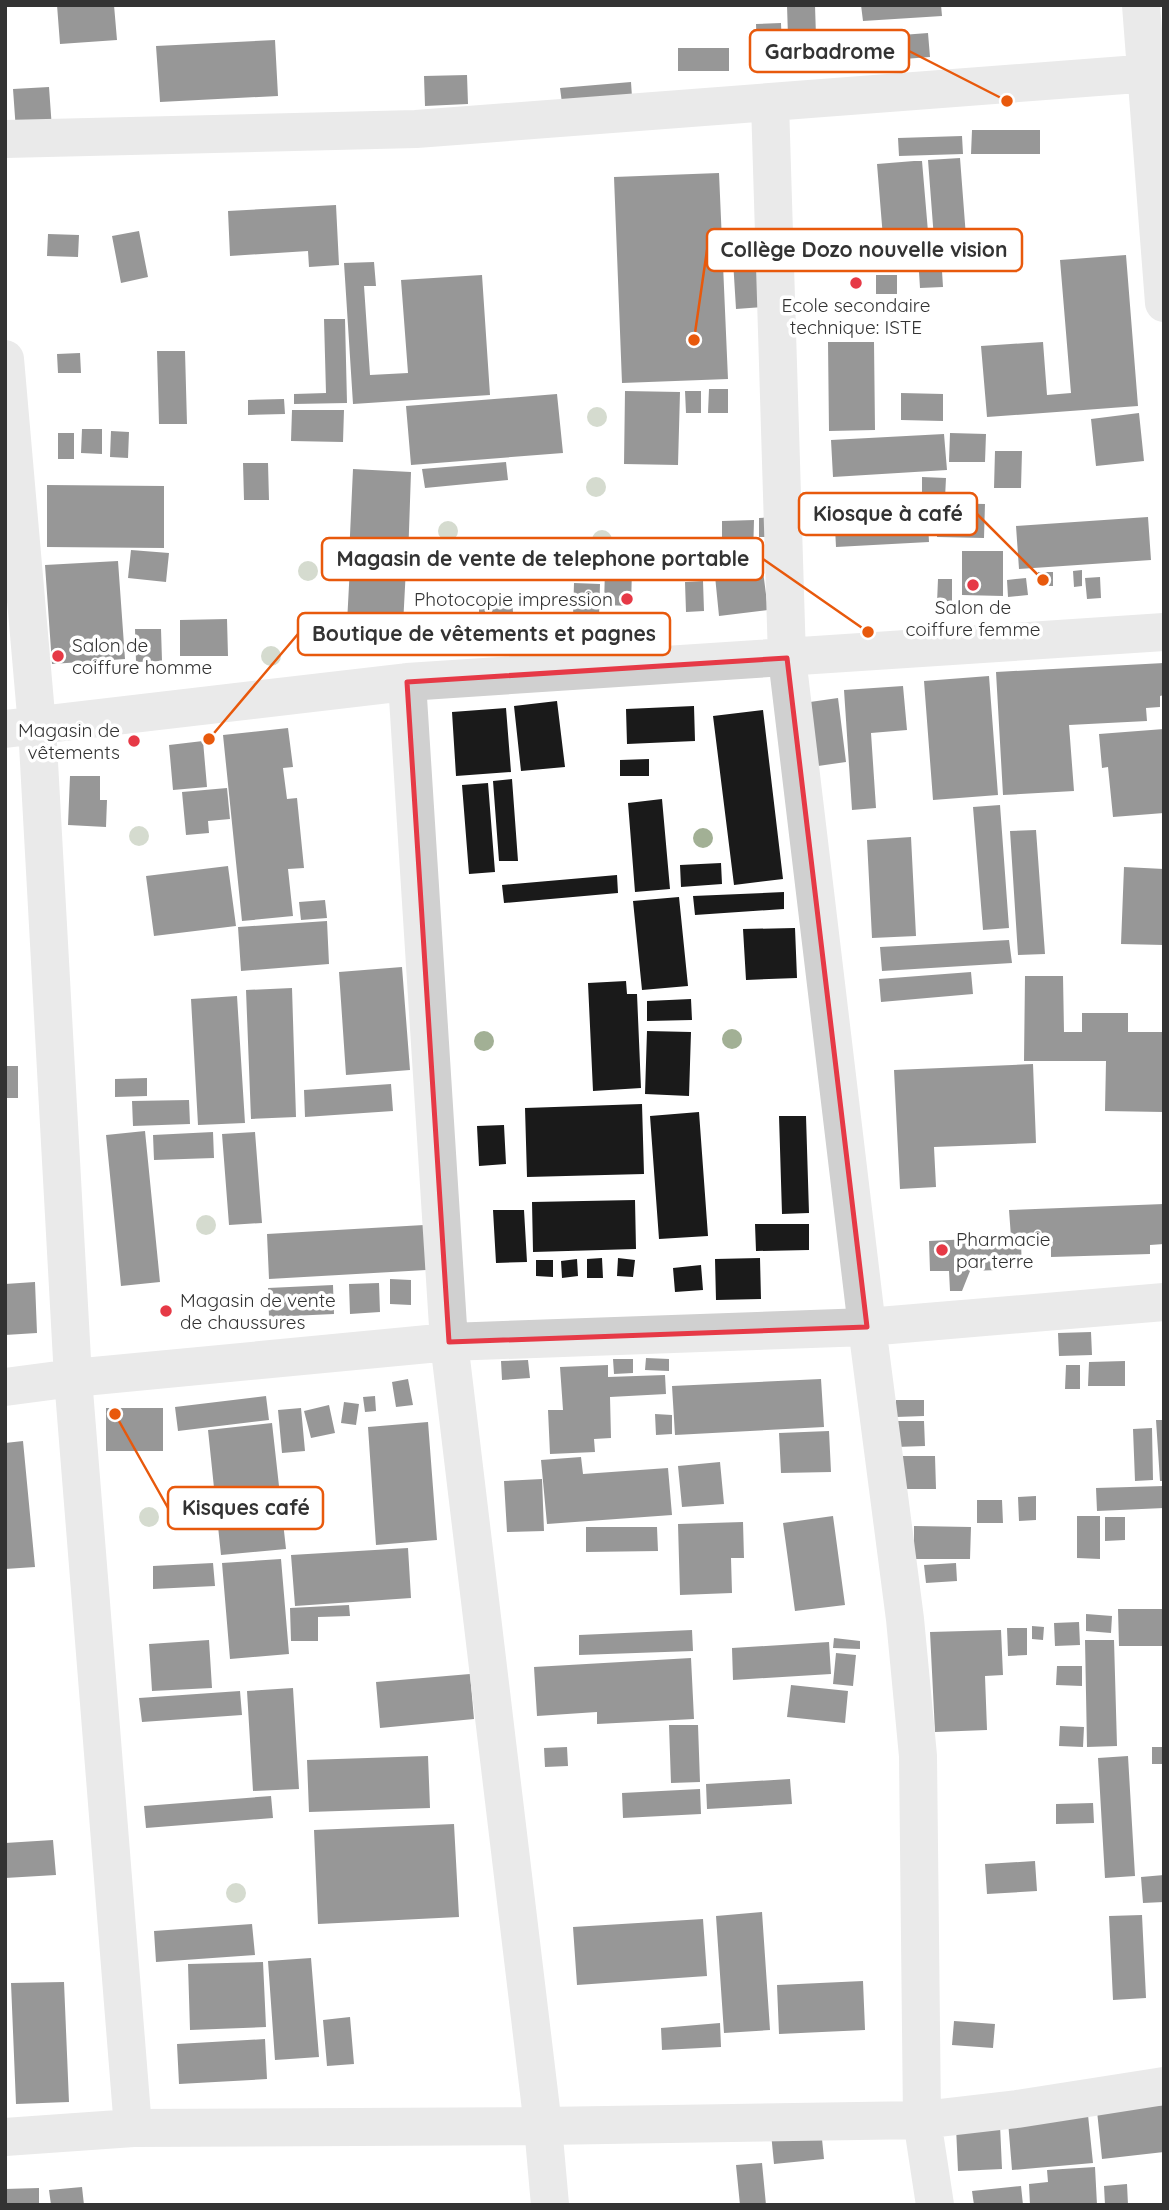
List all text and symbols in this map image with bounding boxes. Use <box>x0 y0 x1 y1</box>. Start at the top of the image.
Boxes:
callout: Garbadrome <box>750 30 909 72</box>
text: Garbadrome <box>765 38 895 64</box>
callout: Collège Dozo nouvelle vision <box>707 229 1022 271</box>
text: Collège Dozo nouvelle vision <box>721 236 1007 262</box>
marker: Ecole secondaire technique: ISTE <box>848 275 864 291</box>
place label: Ecole secondaire technique: ISTE <box>782 293 930 339</box>
callout: Kiosque à café <box>799 493 977 535</box>
text: Kiosque à café <box>813 500 963 526</box>
callout: Magasin de vente de telephone portable <box>322 538 763 580</box>
text: Magasin de vente de telephone portable <box>337 545 749 571</box>
marker: Salon de coiffure femme <box>965 577 981 593</box>
place label: Photocopie impression <box>414 587 613 611</box>
marker: Photocopie impression <box>619 591 635 607</box>
place label: Salon de coiffure femme <box>906 595 1040 641</box>
callout: Boutique de vêtements et pagnes <box>298 613 670 655</box>
text: Boutique de vêtements et pagnes <box>312 620 656 646</box>
place label: Salon de coiffure homme <box>72 633 212 679</box>
marker: Salon de coiffure homme <box>50 648 66 664</box>
place label: Magasin de vêtements <box>18 718 120 764</box>
marker: Magasin de vêtements <box>126 733 142 749</box>
place label: Pharmacie par terre <box>956 1227 1050 1273</box>
marker: Pharmacie par terre <box>934 1242 950 1258</box>
place label: Magasin de vente de chaussures <box>180 1288 336 1334</box>
marker: Magasin de vente de chaussures <box>158 1303 174 1319</box>
callout: Kisques café <box>168 1487 323 1529</box>
text: Kisques café <box>182 1494 310 1520</box>

